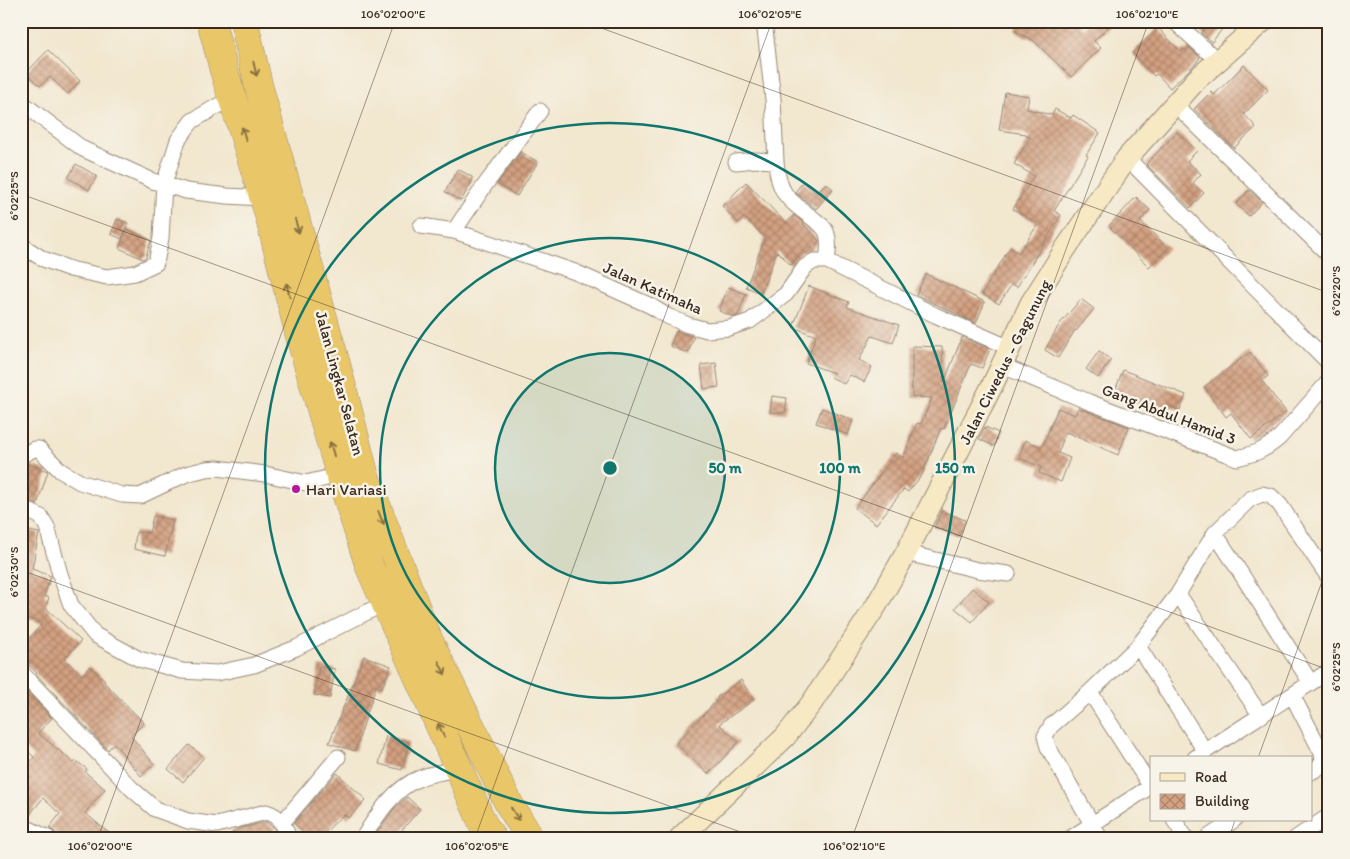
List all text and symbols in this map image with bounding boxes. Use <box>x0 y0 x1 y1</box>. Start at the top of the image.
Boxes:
text: 106°02'00"E <box>361 7 426 21</box>
text: 106°02'05"E <box>738 7 802 21</box>
text: 106°02'10"E <box>1116 7 1179 21</box>
one-way arrow <box>251 60 260 76</box>
one-way arrow <box>239 126 248 142</box>
text: 6°02'25"S <box>7 171 21 221</box>
one-way arrow <box>292 217 302 233</box>
street label: Jalan Katimaha <box>600 258 706 319</box>
text: 6°02'20"S <box>1329 265 1343 316</box>
street label: Jalan Ciwedus - Gagunung <box>955 276 1055 448</box>
one-way arrow <box>283 283 292 299</box>
street label: Jalan Lingkar Selatan <box>312 309 368 457</box>
street label: Gang Abdul Hamid 3 <box>1099 380 1239 448</box>
one-way arrow <box>327 441 336 457</box>
centre of rings <box>601 459 619 477</box>
text: 50 m <box>708 459 742 477</box>
text: 100 m <box>819 459 861 477</box>
text: 150 m <box>935 459 975 477</box>
place label: Hari Variasi <box>306 480 386 499</box>
marker: Hari Variasi <box>290 483 302 495</box>
one-way arrow <box>377 510 386 525</box>
text: 6°02'30"S <box>7 546 21 597</box>
text: 6°02'25"S <box>1329 642 1343 692</box>
one-way arrow <box>437 661 447 676</box>
one-way arrow <box>436 723 446 738</box>
legend <box>1150 756 1312 822</box>
text: Road <box>1195 768 1228 786</box>
text: Building <box>1195 792 1249 810</box>
one-way arrow <box>510 806 520 820</box>
text: 106°02'00"E <box>68 839 133 853</box>
text: 106°02'05"E <box>445 839 509 853</box>
text: 106°02'10"E <box>823 839 886 853</box>

